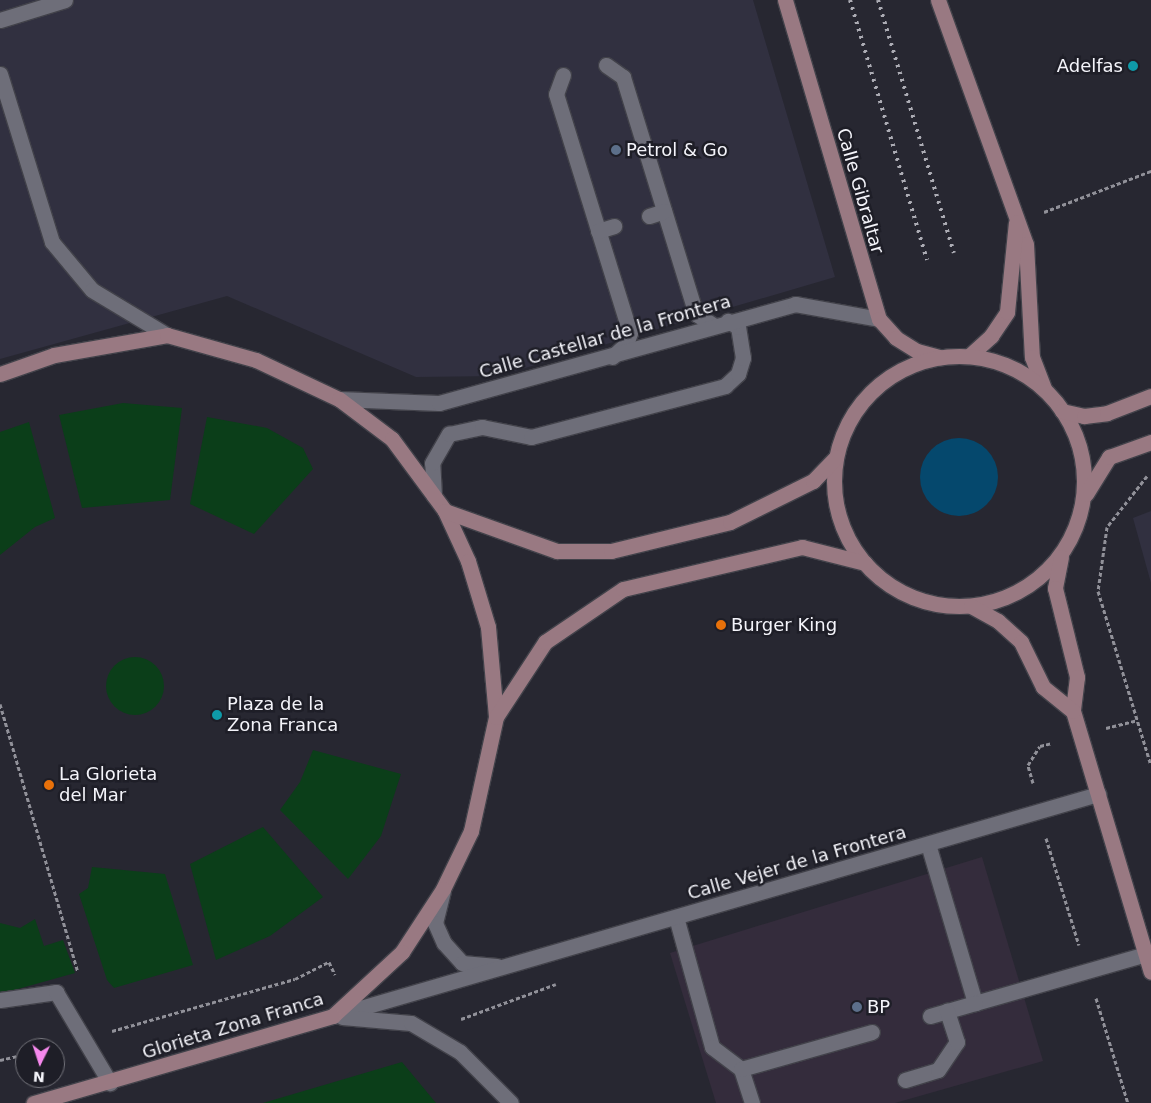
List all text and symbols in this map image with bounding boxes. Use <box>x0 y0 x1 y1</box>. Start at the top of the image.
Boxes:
place label: Adelfas <box>1057 55 1123 77</box>
marker: Adelfas <box>1127 60 1139 72</box>
street label: Calle Gibraltar <box>832 126 888 256</box>
place label: Petrol & Go <box>626 139 728 161</box>
marker: Petrol & Go <box>610 144 622 156</box>
street label: Calle Castellar de la Frontera <box>477 291 733 383</box>
place label: Burger King <box>731 614 837 636</box>
marker: Burger King <box>715 619 727 631</box>
place label: Plaza de la Zona Franca <box>227 694 338 736</box>
marker: Plaza de la Zona Franca <box>211 709 223 721</box>
place label: La Glorieta del Mar <box>59 764 157 806</box>
marker: La Glorieta del Mar <box>43 779 55 791</box>
street label: Calle Vejer de la Frontera <box>685 821 909 905</box>
street label: Glorieta Zona Franca <box>140 988 326 1064</box>
place label: BP <box>867 996 890 1018</box>
marker: BP <box>851 1001 863 1013</box>
north arrow <box>15 1038 65 1088</box>
text: N <box>33 1069 45 1085</box>

